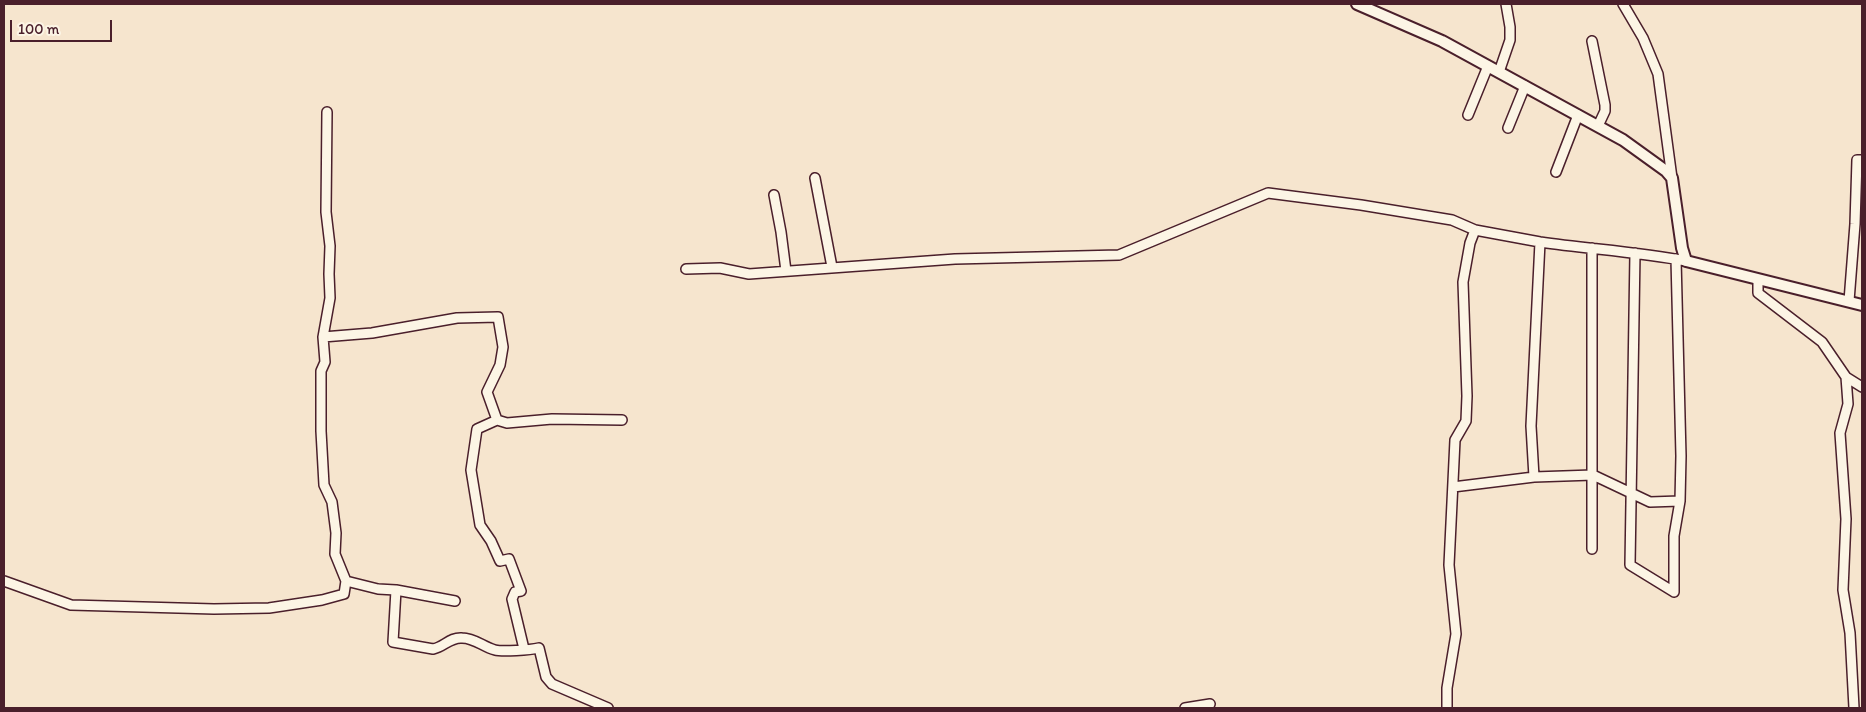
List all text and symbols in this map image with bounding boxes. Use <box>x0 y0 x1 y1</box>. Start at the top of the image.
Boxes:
scale bar <box>12 10 115 42</box>
text: 100 m <box>18 20 59 38</box>

